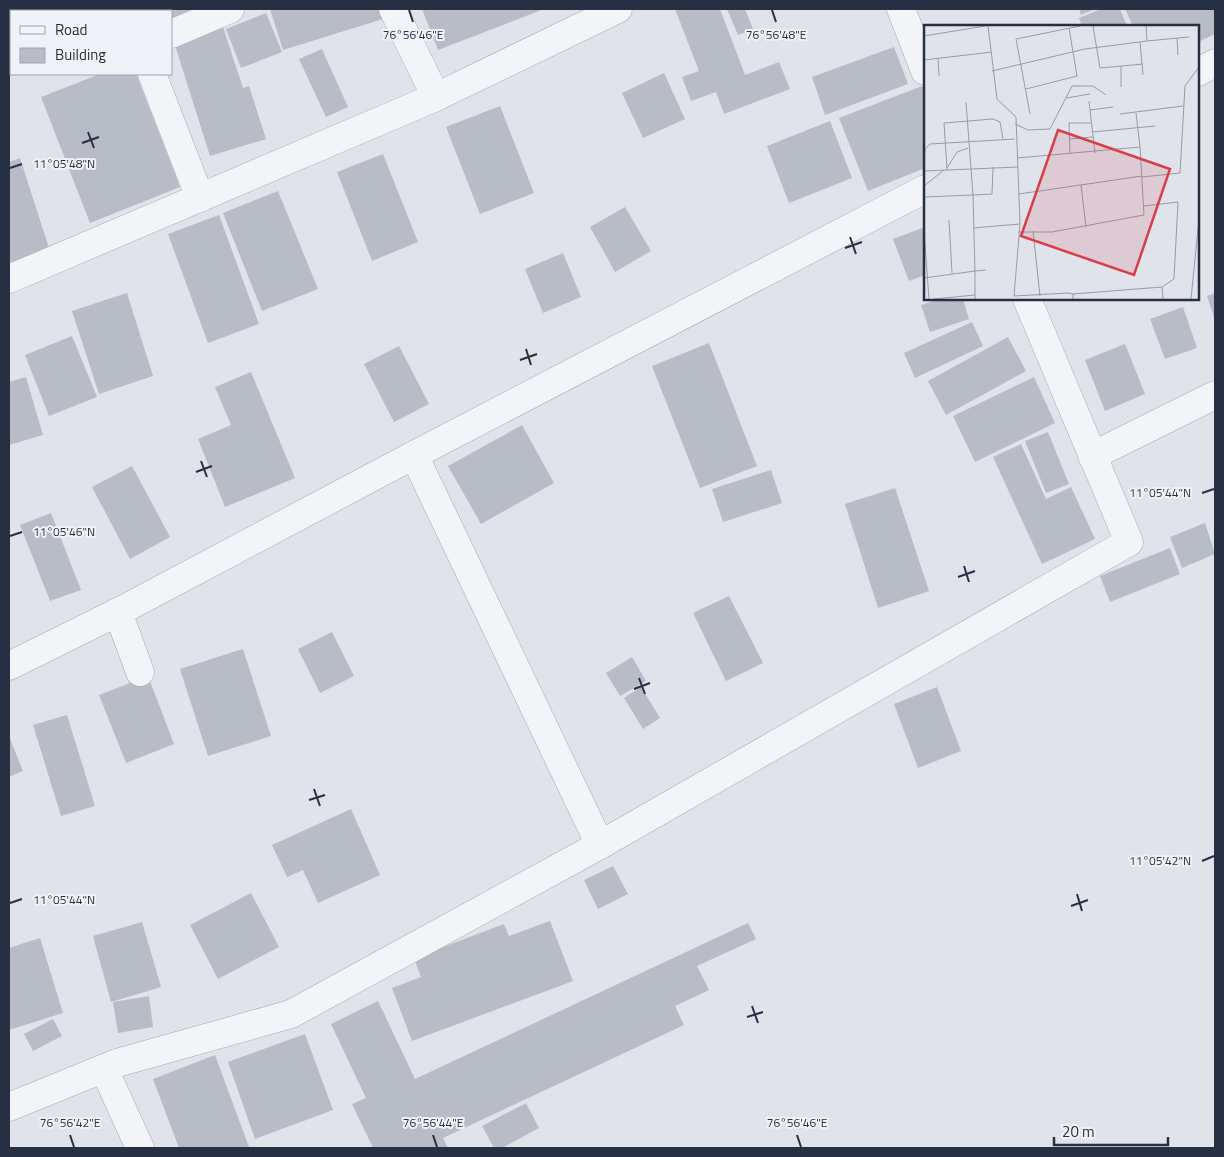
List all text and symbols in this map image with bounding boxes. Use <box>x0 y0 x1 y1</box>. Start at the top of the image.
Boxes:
legend <box>10 10 172 75</box>
text: Road <box>55 18 87 41</box>
text: 76°56'46"E <box>383 25 444 44</box>
text: 76°56'48"E <box>746 25 807 44</box>
inset map <box>924 25 1199 300</box>
text: Building <box>55 43 106 66</box>
text: 11°05'48"N <box>33 154 95 173</box>
text: 11°05'44"N <box>1129 483 1191 502</box>
text: 11°05'46"N <box>33 522 95 541</box>
text: 11°05'42"N <box>1129 851 1191 870</box>
text: 11°05'44"N <box>33 890 95 909</box>
text: 76°56'42"E <box>40 1113 101 1132</box>
text: 76°56'44"E <box>403 1113 464 1132</box>
text: 76°56'46"E <box>767 1113 828 1132</box>
scale bar <box>1054 1114 1168 1146</box>
text: 20 m <box>1062 1120 1095 1143</box>

